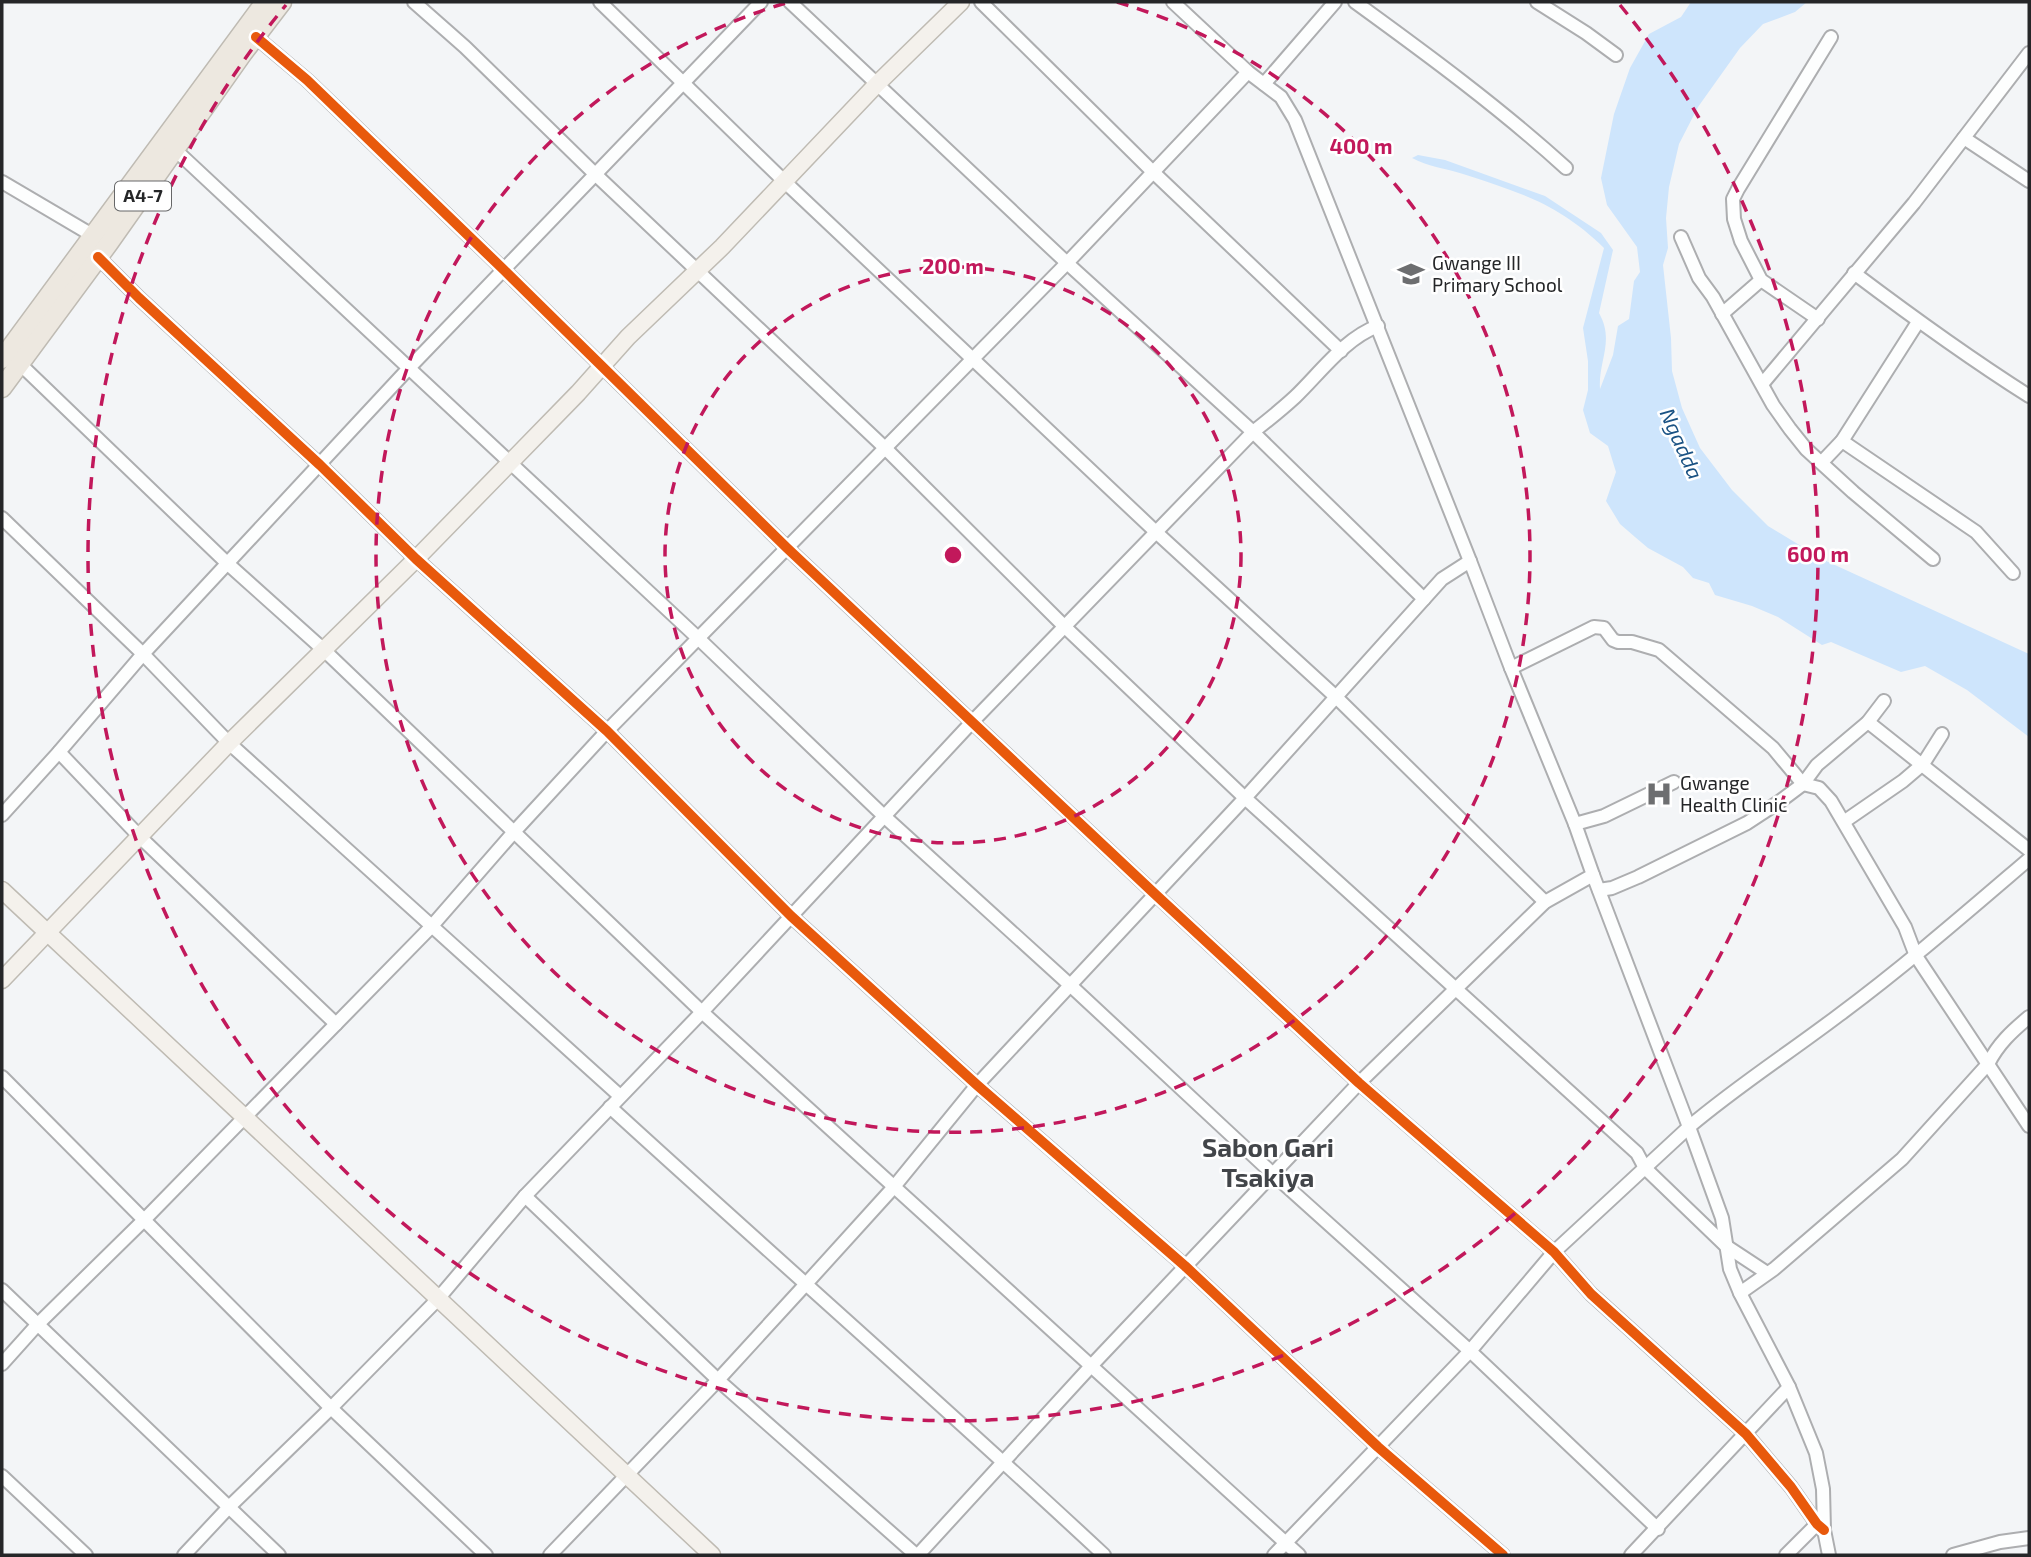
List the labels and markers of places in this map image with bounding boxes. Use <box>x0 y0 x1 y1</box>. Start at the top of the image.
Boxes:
place label: Gwange III Primary School <box>1432 251 1563 296</box>
school or university icon: Gwange III Primary School <box>1396 259 1426 289</box>
centre of rings <box>941 543 965 567</box>
place label: Gwange Health Clinic <box>1680 771 1788 816</box>
hospital icon: Gwange Health Clinic <box>1644 779 1674 809</box>

